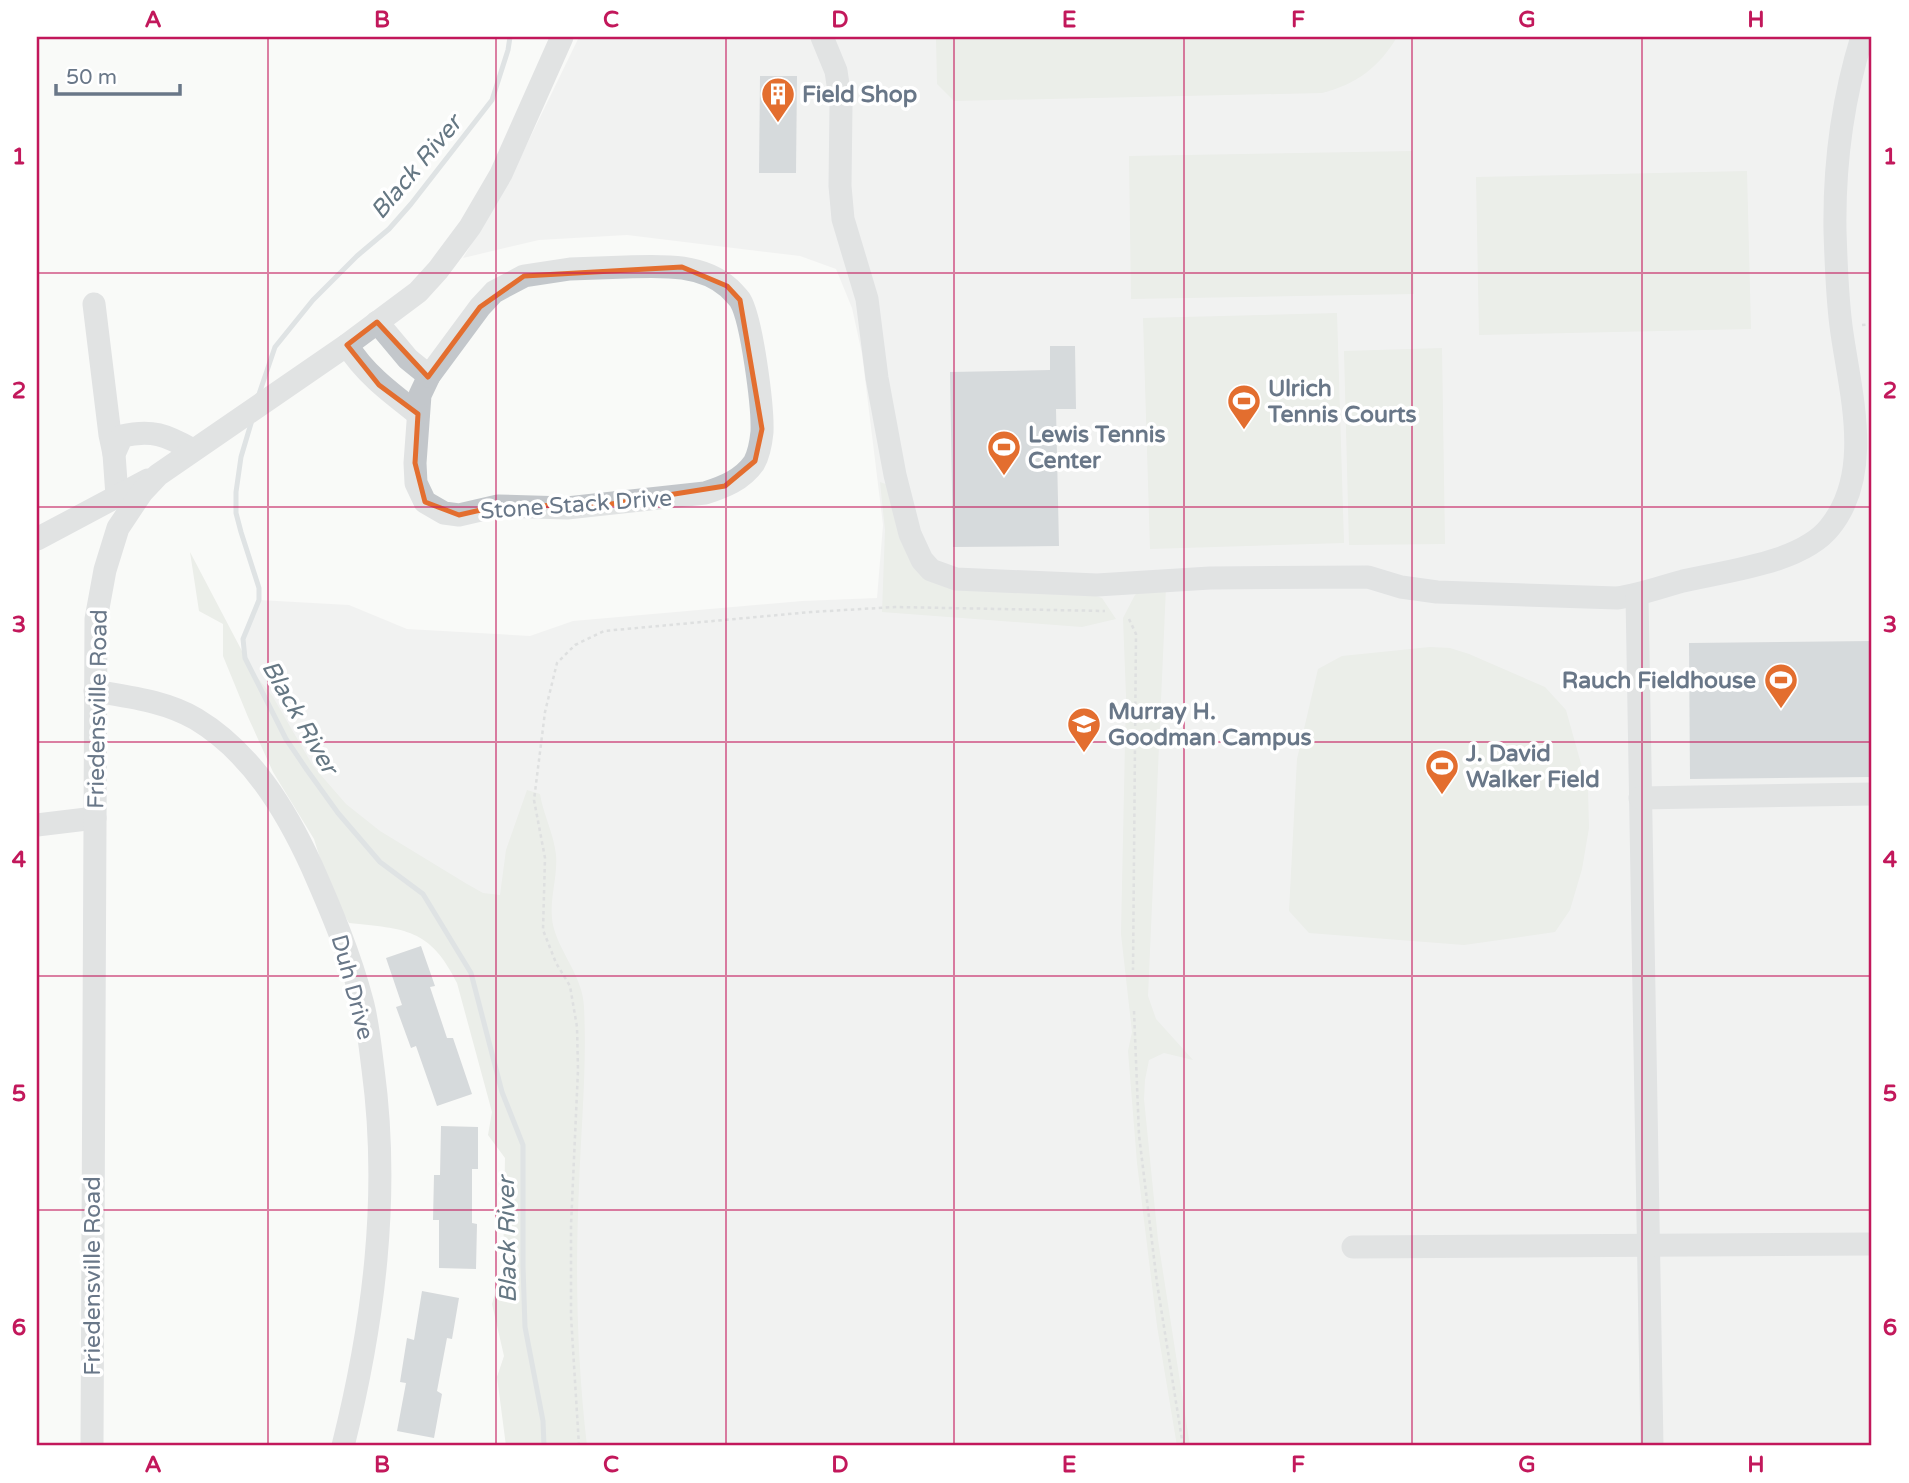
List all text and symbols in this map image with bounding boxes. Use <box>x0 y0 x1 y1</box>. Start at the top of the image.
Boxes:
text: A <box>144 6 162 34</box>
text: B <box>374 6 390 34</box>
text: C <box>603 6 619 34</box>
text: D <box>831 6 849 34</box>
text: E <box>1062 6 1076 34</box>
text: F <box>1291 6 1305 34</box>
text: G <box>1518 6 1536 34</box>
text: H <box>1747 6 1765 34</box>
scale bar <box>56 52 180 96</box>
text: 50 m <box>66 65 117 90</box>
building icon: Field Shop <box>759 75 797 124</box>
place label: Field Shop <box>802 81 917 109</box>
water label: Black River <box>365 107 470 225</box>
text: 1 <box>12 143 26 171</box>
text: 1 <box>1883 143 1897 171</box>
place label: Ulrich Tennis Courts <box>1267 375 1417 429</box>
text: 2 <box>12 377 26 405</box>
text: 2 <box>1883 377 1897 405</box>
sports icon: Ulrich Tennis Courts <box>1225 382 1263 431</box>
place label: Lewis Tennis Center <box>1028 421 1165 475</box>
sports icon: Lewis Tennis Center <box>985 428 1023 477</box>
street label: Stone Stack Drive <box>479 484 673 526</box>
street label: Friedensville Road <box>82 609 114 809</box>
text: 3 <box>12 611 26 639</box>
text: 3 <box>1883 611 1897 639</box>
water label: Black River <box>255 655 345 782</box>
sports icon: Rauch Fieldhouse <box>1762 661 1800 710</box>
place label: Rauch Fieldhouse <box>1562 667 1756 695</box>
place label: Murray H. Goodman Campus <box>1108 698 1312 752</box>
school or university icon: Murray H. Goodman Campus <box>1065 705 1103 754</box>
place label: J. David Walker Field <box>1465 740 1600 794</box>
sports icon: J. David Walker Field <box>1423 747 1461 796</box>
text: 4 <box>12 846 27 874</box>
text: 4 <box>1883 846 1898 874</box>
street label: Duh Drive <box>325 932 379 1043</box>
text: 5 <box>12 1080 26 1108</box>
text: 5 <box>1883 1080 1897 1108</box>
water label: Black River <box>492 1174 523 1303</box>
street label: Friedensville Road <box>79 1176 107 1376</box>
text: 6 <box>12 1314 26 1342</box>
text: 6 <box>1883 1314 1897 1342</box>
text: A <box>144 1451 162 1479</box>
text: B <box>374 1451 390 1479</box>
text: C <box>603 1451 619 1479</box>
text: D <box>831 1451 849 1479</box>
text: E <box>1062 1451 1076 1479</box>
text: F <box>1291 1451 1305 1479</box>
text: G <box>1518 1451 1536 1479</box>
text: H <box>1747 1451 1765 1479</box>

